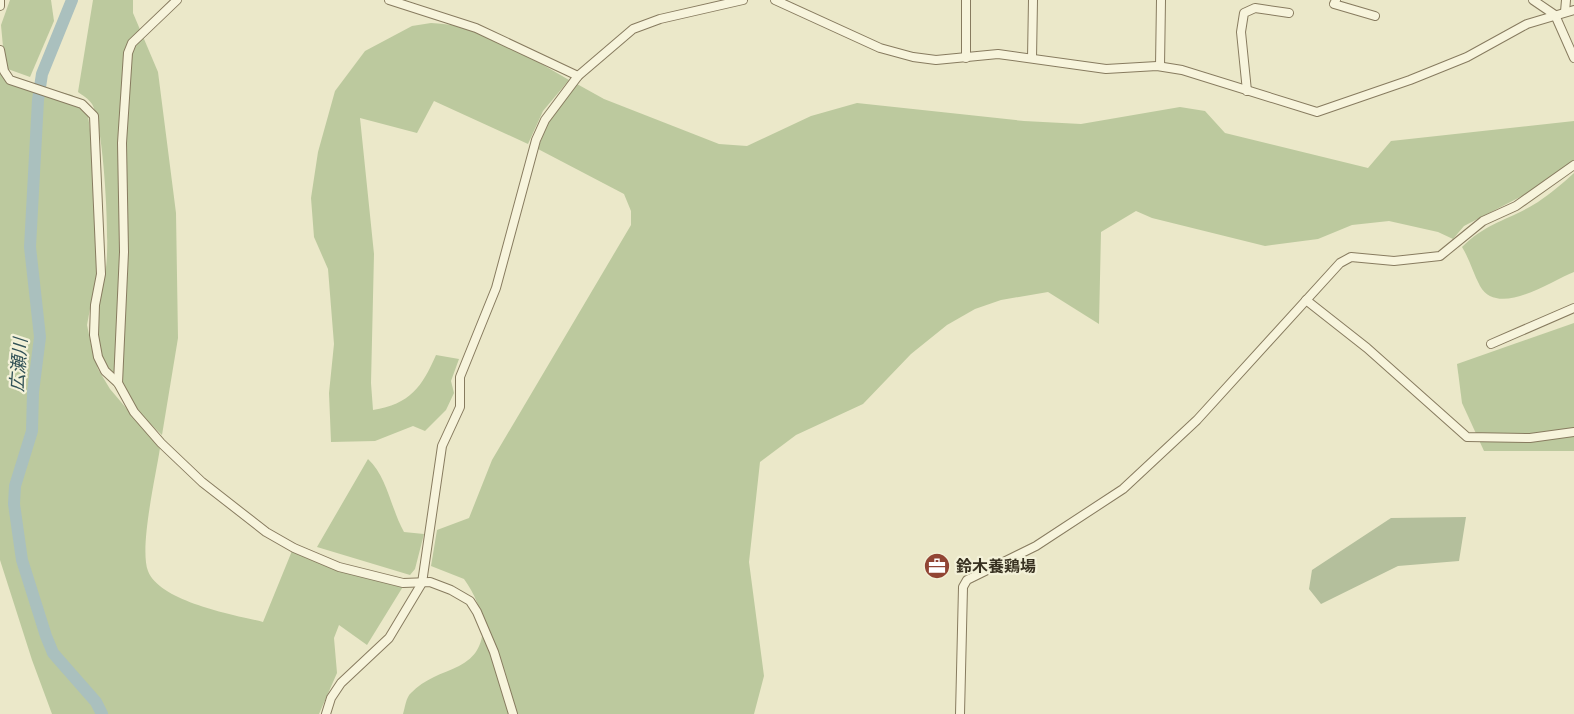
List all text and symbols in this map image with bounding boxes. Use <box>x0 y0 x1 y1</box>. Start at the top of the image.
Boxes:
water label: 広瀬川 <box>4 335 33 393</box>
office icon: 鈴木養鶏場 <box>922 551 952 581</box>
place label: 鈴木養鶏場 <box>956 555 1036 577</box>

